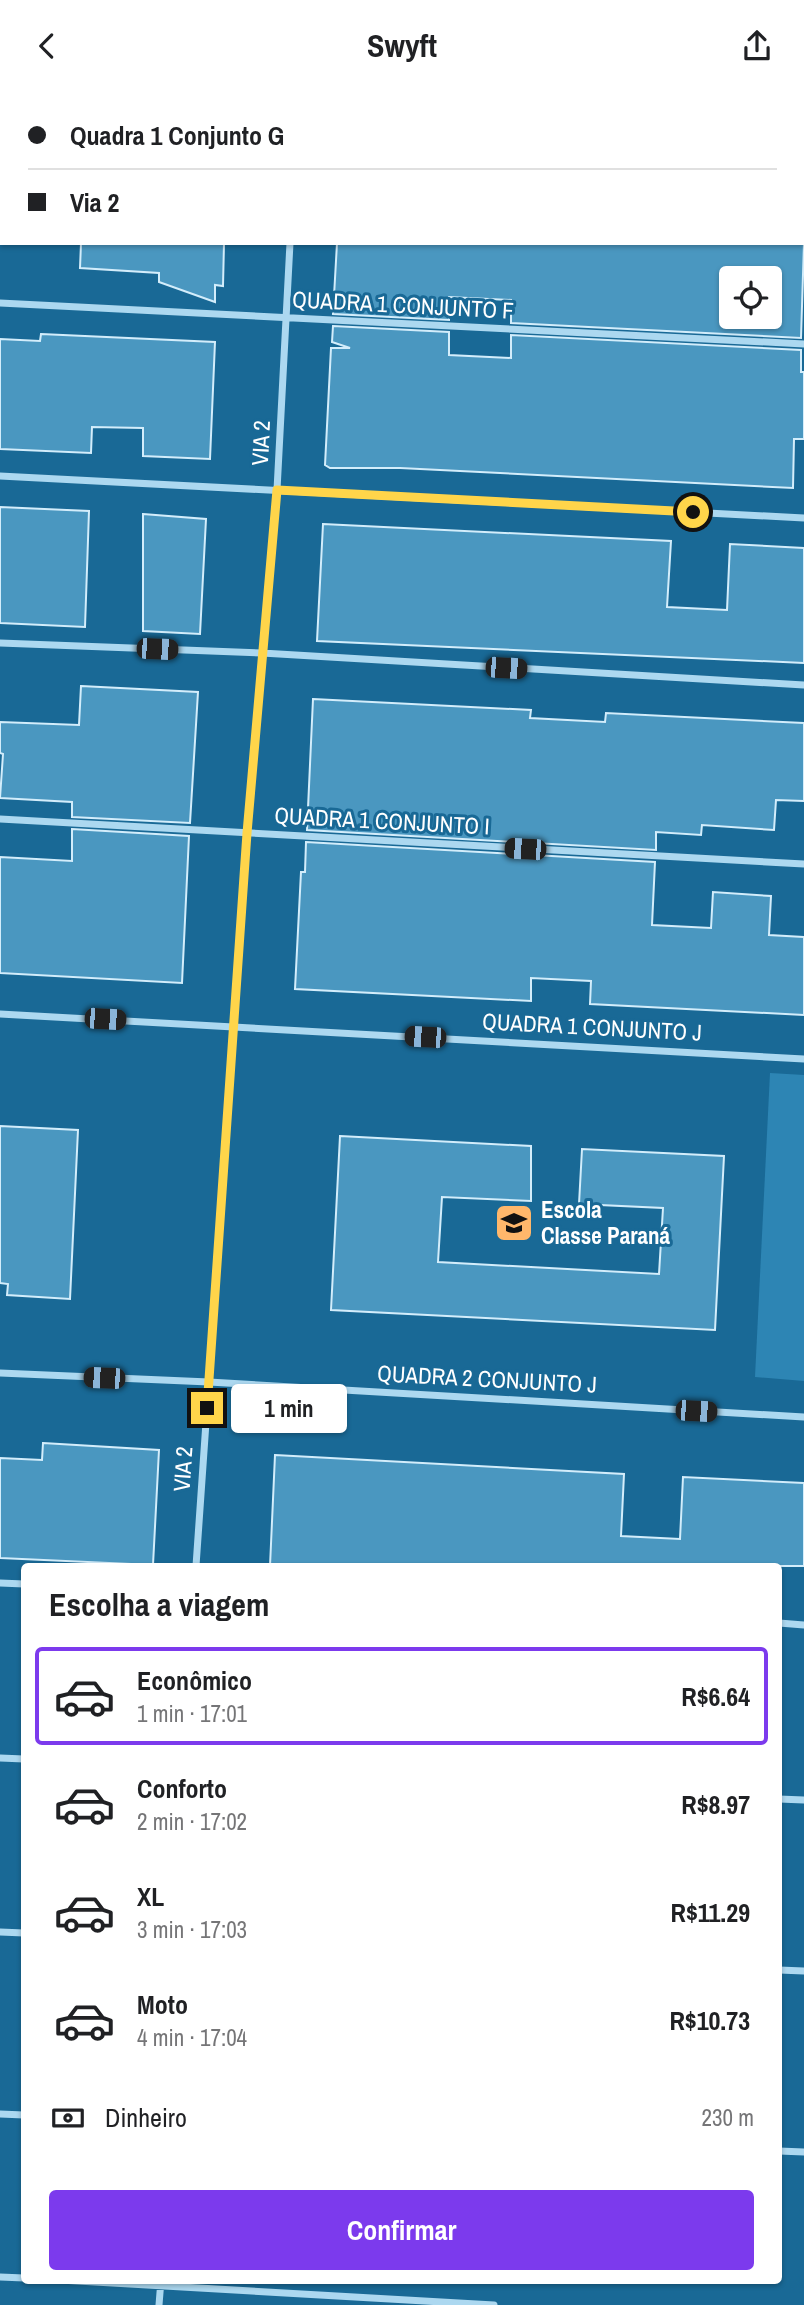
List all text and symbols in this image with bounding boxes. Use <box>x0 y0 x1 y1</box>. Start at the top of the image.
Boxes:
text: Swyft <box>367 24 437 67</box>
icon: back <box>28 27 66 65</box>
icon: share <box>738 27 776 65</box>
text: Quadra 1 Conjunto G <box>70 118 284 153</box>
text: Via 2 <box>70 185 119 220</box>
map controls <box>719 266 782 329</box>
button: locate <box>719 266 782 329</box>
street label: QUADRA 1 CONJUNTO F <box>291 283 515 326</box>
street label: VIA 2 <box>244 420 277 466</box>
route start <box>677 496 709 528</box>
car <box>136 638 179 660</box>
car <box>485 656 528 680</box>
street label: QUADRA 1 CONJUNTO I <box>274 799 490 842</box>
car <box>504 837 547 861</box>
street label: QUADRA 1 CONJUNTO J <box>481 1005 703 1048</box>
car <box>84 1007 127 1031</box>
car <box>404 1025 447 1049</box>
place label: Escola Classe Paraná <box>541 1194 670 1251</box>
school or university icon: Escola Classe Paraná <box>493 1202 535 1244</box>
street label: QUADRA 2 CONJUNTO J <box>376 1357 598 1400</box>
car <box>83 1367 126 1389</box>
callout: 1 min <box>232 1383 347 1433</box>
route end <box>191 1392 223 1424</box>
text: 1 min <box>264 1393 314 1424</box>
car <box>675 1399 718 1423</box>
street label: VIA 2 <box>165 1445 200 1493</box>
text: Escolha a viagem <box>49 1583 269 1626</box>
text: Econômico <box>137 1663 252 1698</box>
icon: car <box>53 1665 116 1728</box>
text: R$6.64 <box>681 1679 750 1714</box>
text: 1 min · 17:01 <box>137 1698 247 1729</box>
text: Conforto <box>137 1771 227 1806</box>
icon: car <box>53 1773 116 1836</box>
text: R$8.97 <box>681 1787 750 1822</box>
text: 2 min · 17:02 <box>137 1806 247 1837</box>
text: XL <box>137 1879 164 1914</box>
icon: car <box>53 1881 116 1944</box>
text: R$11.29 <box>671 1895 750 1930</box>
text: 3 min · 17:03 <box>137 1914 247 1945</box>
text: Moto <box>137 1987 188 2022</box>
icon: car <box>53 1989 116 2052</box>
text: R$10.73 <box>669 2003 750 2038</box>
text: 4 min · 17:04 <box>137 2022 247 2053</box>
icon: cash <box>49 2099 87 2137</box>
text: Dinheiro <box>105 2100 187 2135</box>
text: 230 m <box>702 2102 754 2133</box>
button: Confirmar <box>49 2190 754 2270</box>

